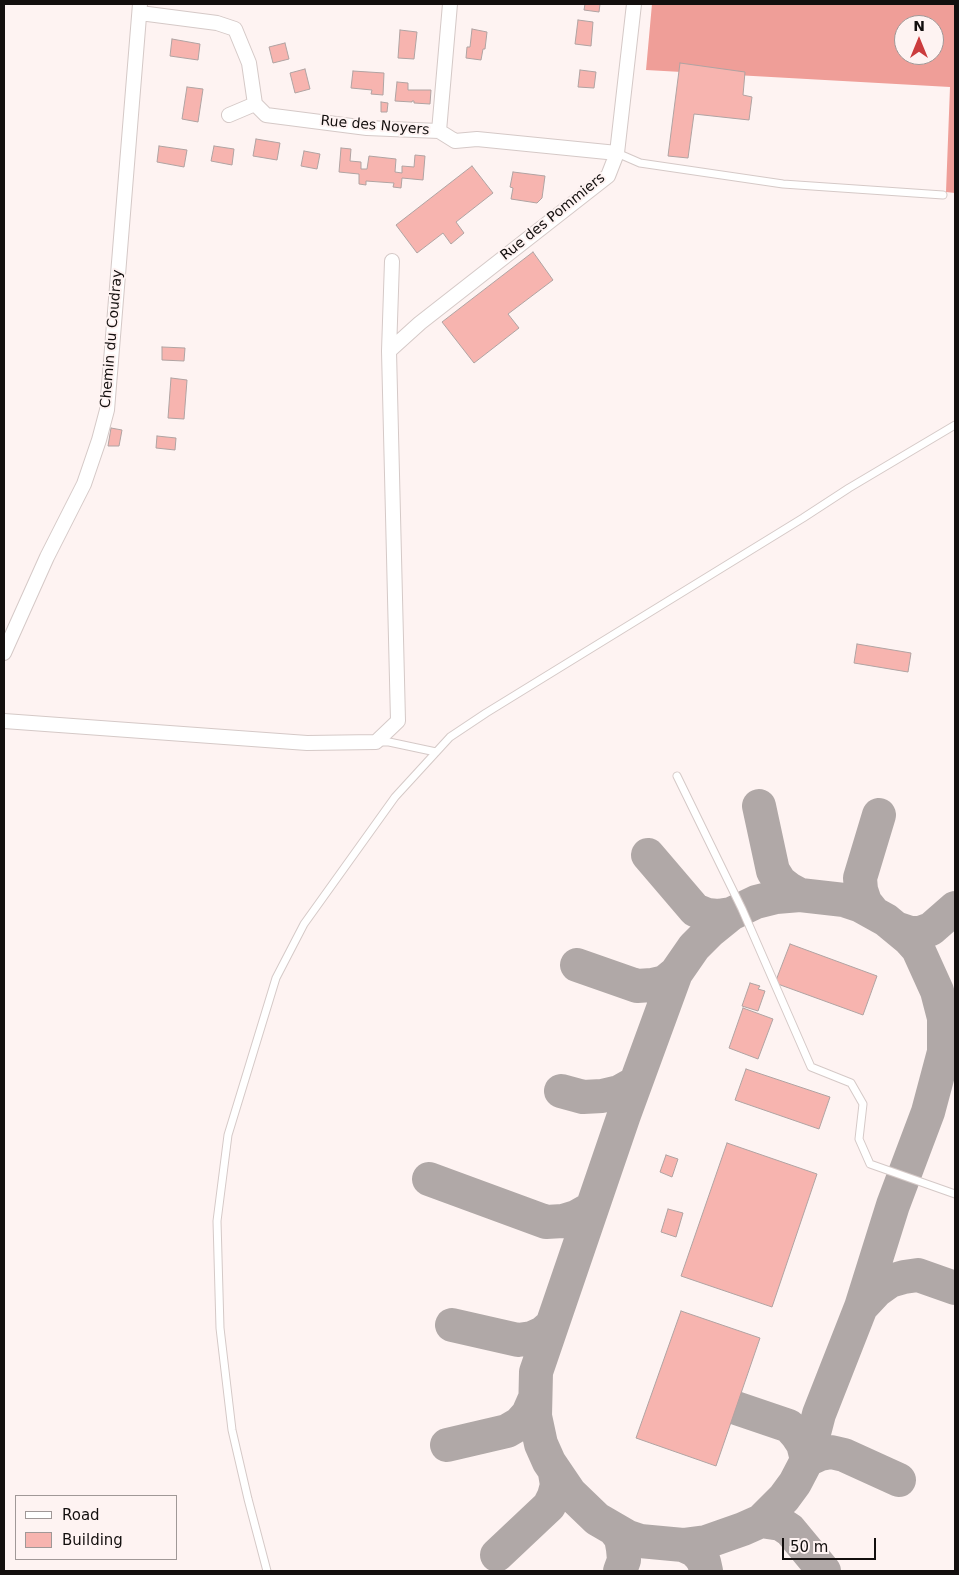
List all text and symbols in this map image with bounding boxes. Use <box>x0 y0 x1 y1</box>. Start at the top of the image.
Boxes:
north arrow <box>894 15 944 65</box>
text: N <box>913 18 925 34</box>
street label: Rue des Noyers <box>320 113 430 139</box>
street label: Rue des Pommiers <box>497 170 609 264</box>
street label: Chemin du Coudray <box>98 269 126 409</box>
legend <box>15 1495 178 1560</box>
text: Road <box>62 1506 100 1524</box>
scale bar <box>784 1528 878 1560</box>
text: Building <box>62 1531 123 1549</box>
text: 50 m <box>790 1538 828 1556</box>

